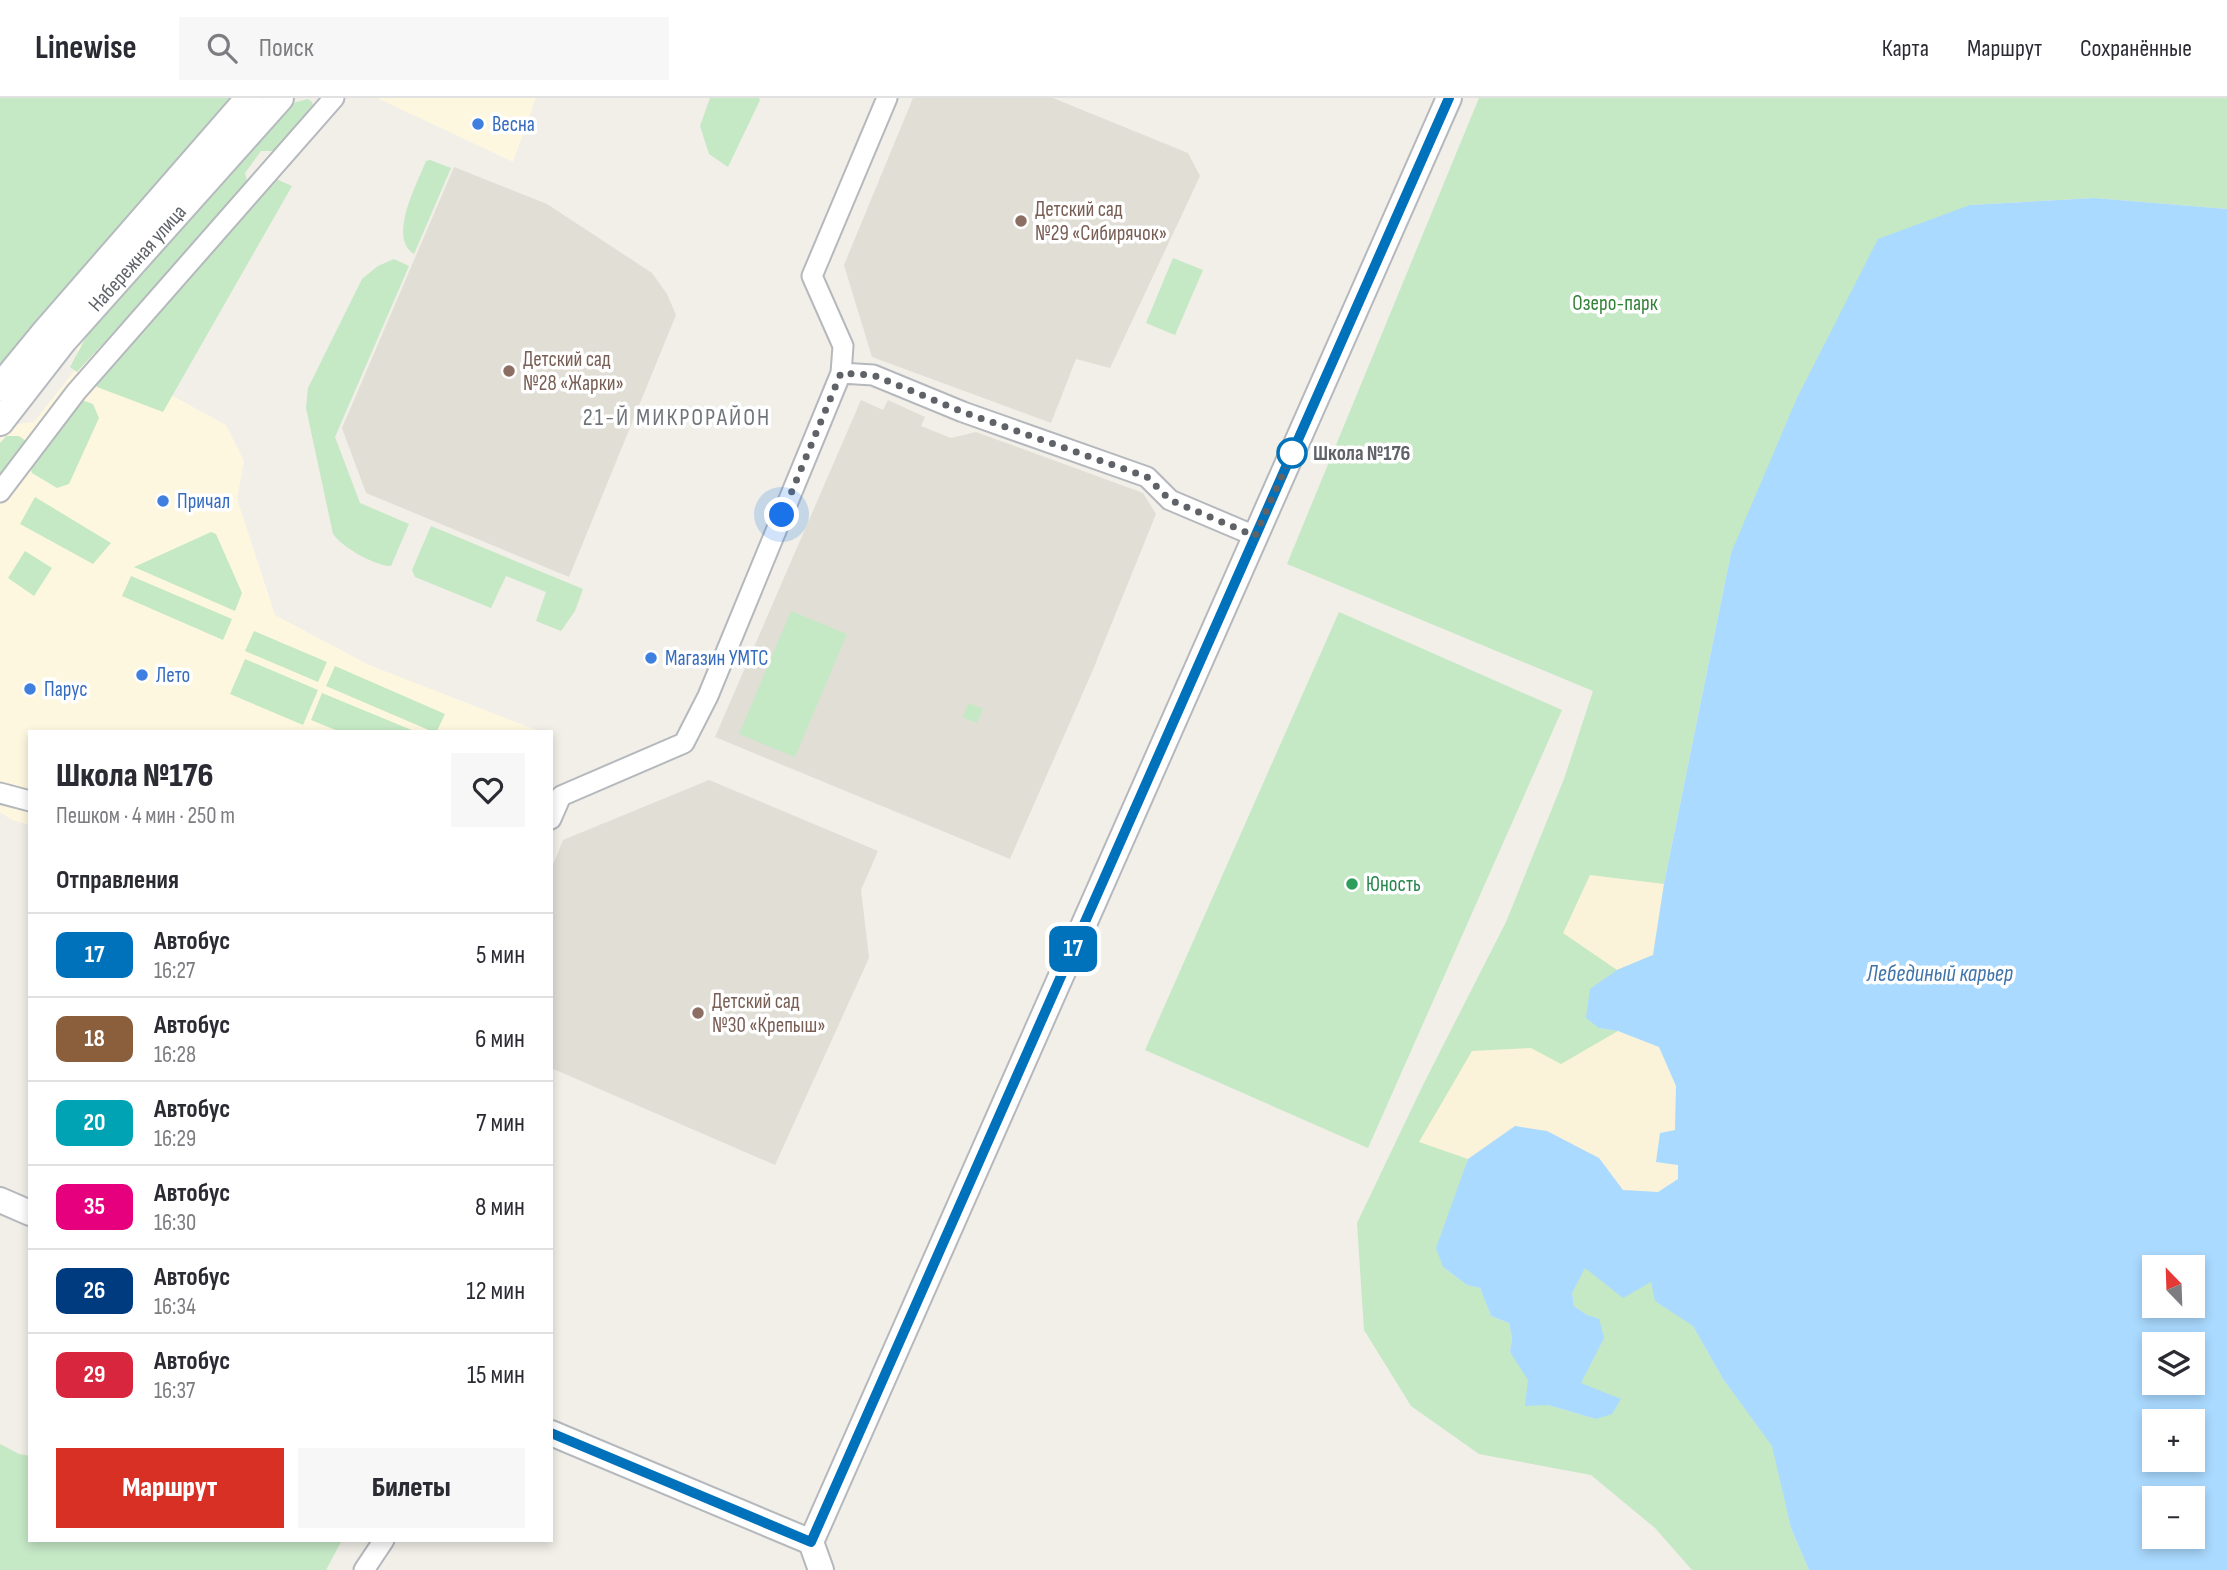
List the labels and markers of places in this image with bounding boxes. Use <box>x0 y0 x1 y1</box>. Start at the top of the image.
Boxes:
place label: Весна <box>492 112 535 137</box>
marker: Весна <box>470 116 486 132</box>
place label: Детский сад №29 «Сибирячок» <box>1035 197 1167 246</box>
marker: Детский сад №29 «Сибирячок» <box>1013 213 1029 229</box>
place label: Детский сад №28 «Жарки» <box>523 347 624 396</box>
marker: Детский сад №28 «Жарки» <box>501 363 517 379</box>
marker: Школа №176 <box>1277 438 1307 468</box>
place label: Школа №176 <box>1313 441 1411 466</box>
place label: Причал <box>177 489 230 514</box>
marker: Причал <box>155 493 171 509</box>
place label: Магазин УМТС <box>665 646 768 671</box>
marker: Магазин УМТС <box>643 650 659 666</box>
place label: Лето <box>156 663 190 688</box>
marker: Лето <box>134 667 150 683</box>
place label: Парус <box>44 677 88 702</box>
marker: Парус <box>22 681 38 697</box>
place label: Юность <box>1366 872 1421 897</box>
marker: Юность <box>1344 876 1360 892</box>
place label: Детский сад №30 «Крепыш» <box>712 989 826 1038</box>
marker: Детский сад №30 «Крепыш» <box>690 1005 706 1021</box>

